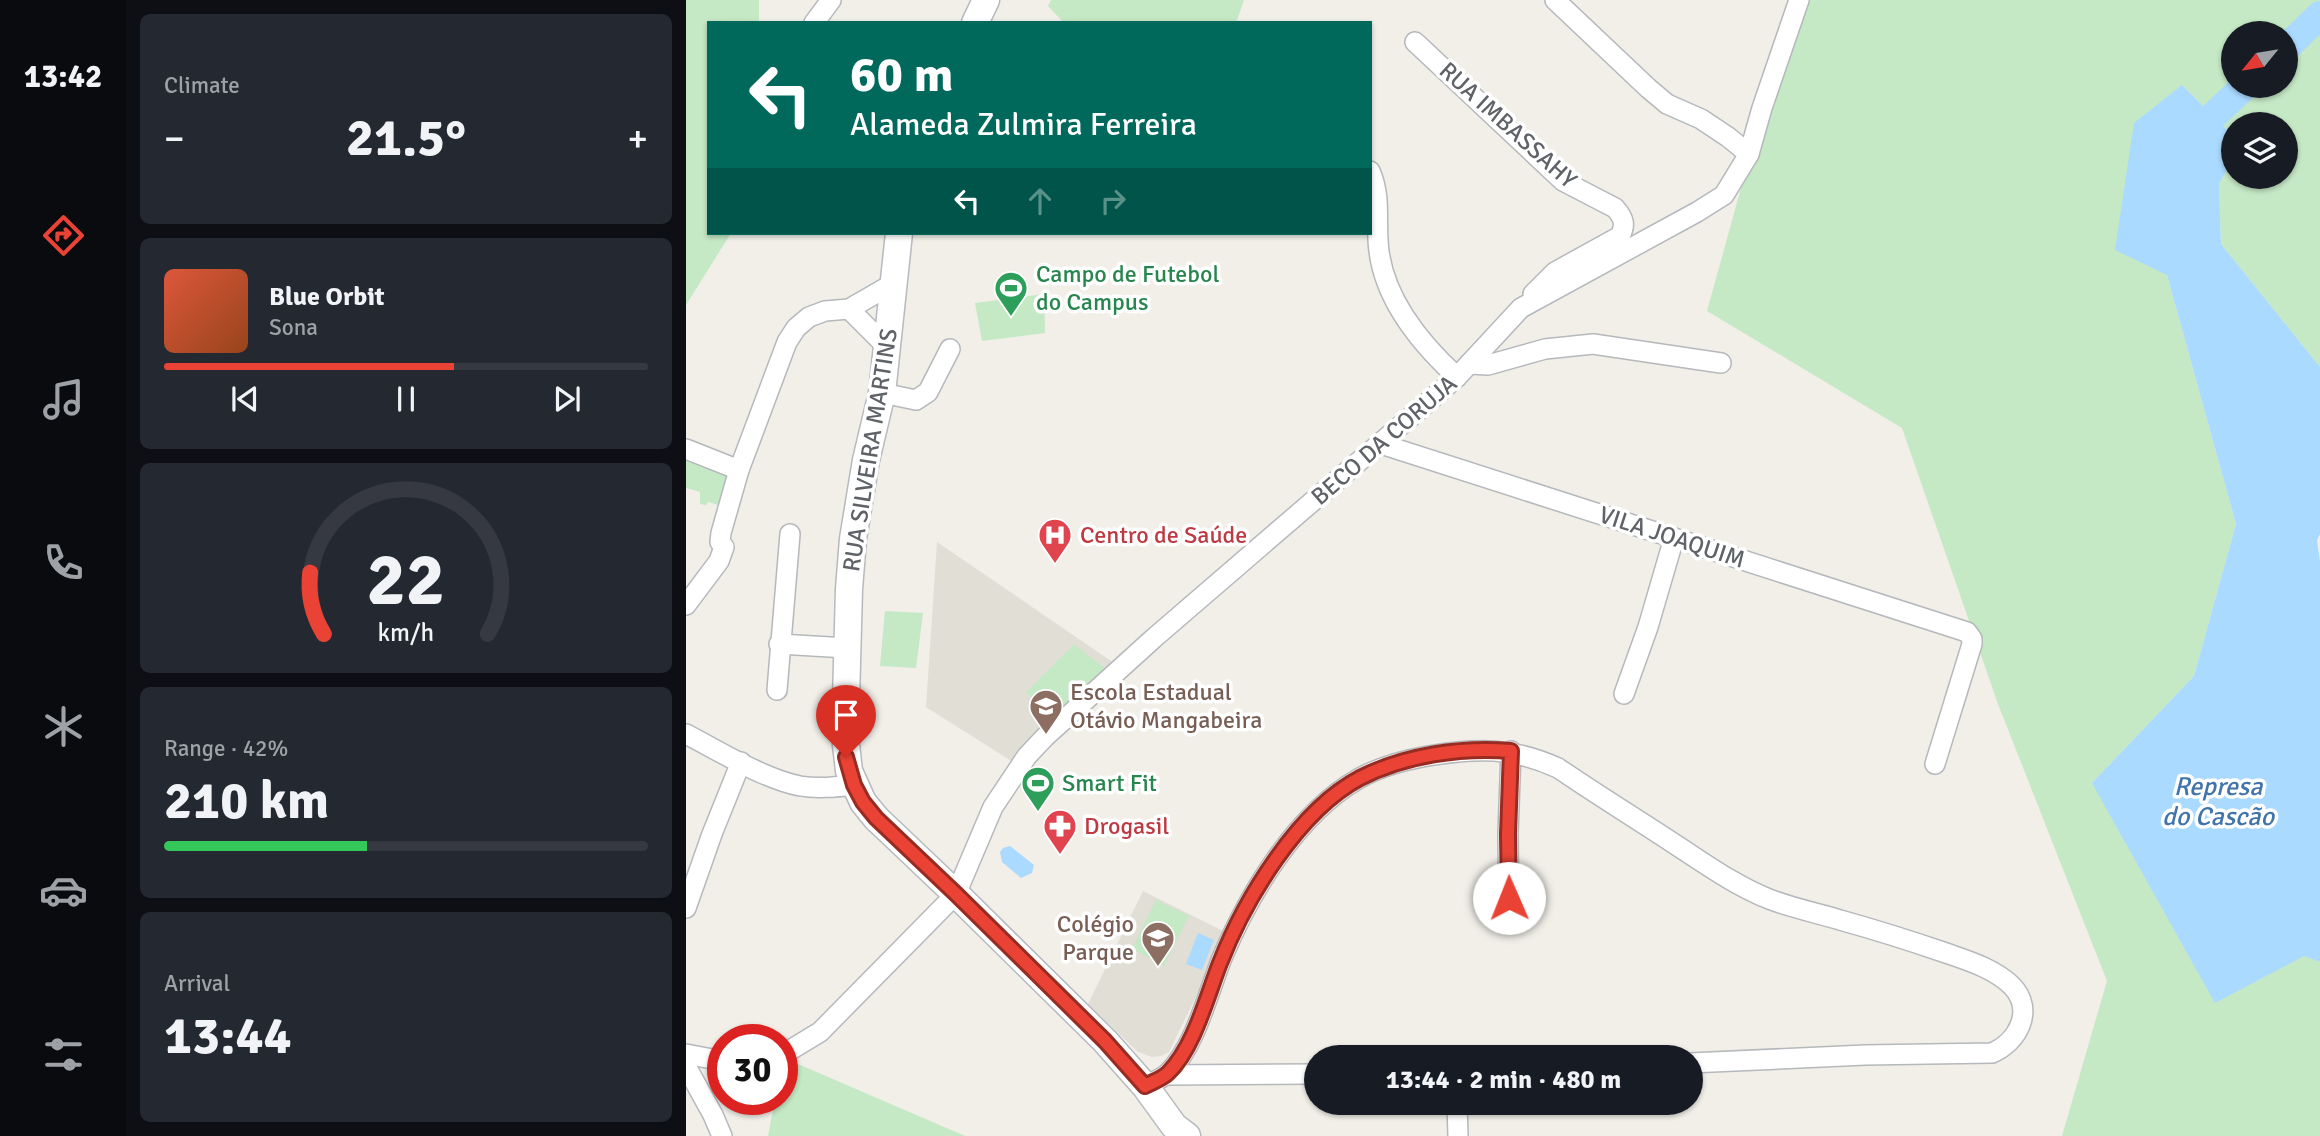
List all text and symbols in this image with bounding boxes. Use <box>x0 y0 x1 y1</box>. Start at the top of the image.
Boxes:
north arrow <box>2221 21 2298 98</box>
map controls <box>2221 21 2298 189</box>
text: 60 m <box>850 45 953 105</box>
icon: left <box>735 49 826 140</box>
street label: RUA IMBASSAHY <box>1433 55 1583 195</box>
text: 13:42 <box>24 57 102 96</box>
text: Climate <box>164 71 240 100</box>
text: Alameda Zulmira Ferreira <box>850 105 1197 144</box>
text: 21.5° <box>346 106 466 170</box>
button: layers <box>2221 112 2298 189</box>
text: − <box>164 115 185 162</box>
text: + <box>627 115 648 162</box>
icon: left <box>948 182 986 220</box>
icon: ahead <box>1021 182 1059 220</box>
icon: right <box>1094 182 1132 220</box>
icon: directions <box>39 211 88 260</box>
place label: Campo de Futebol do Campus <box>1036 259 1220 317</box>
sports icon: Campo de Futebol do Campus <box>992 269 1030 318</box>
text: Blue Orbit <box>269 281 385 313</box>
text: Sona <box>269 313 318 342</box>
street label: RUA SILVEIRA MARTINS <box>836 326 904 574</box>
street label: BECO DA CORUJA <box>1305 368 1463 511</box>
icon: music <box>39 375 88 424</box>
icon: previous <box>226 380 264 418</box>
icon: pause <box>387 380 425 418</box>
icon: next <box>548 380 586 418</box>
street label: VILA JOAQUIM <box>1595 499 1749 575</box>
hospital icon: Centro de Saúde <box>1036 516 1074 565</box>
place label: Centro de Saúde <box>1080 520 1247 550</box>
text: 22 <box>367 536 445 625</box>
icon: phone <box>39 538 88 587</box>
text: km/h <box>378 617 434 648</box>
place label: Escola Estadual Otávio Mangabeira <box>1070 677 1262 735</box>
pin <box>816 685 876 757</box>
school or university icon: Escola Estadual Otávio Mangabeira <box>1027 687 1065 736</box>
icon: arrive <box>827 696 865 734</box>
icon: climate <box>39 702 88 751</box>
text: Range · 42% <box>164 734 288 763</box>
sports icon: Smart Fit <box>1019 764 1057 813</box>
place label: Smart Fit <box>1062 768 1157 798</box>
text: 210 km <box>164 769 329 833</box>
water label: Represa do Cascão <box>2162 771 2275 833</box>
pharmacy icon: Drogasil <box>1041 807 1079 856</box>
place label: Drogasil <box>1084 811 1169 841</box>
position arrow <box>1472 861 1546 935</box>
icon: car <box>39 866 88 915</box>
place label: Colégio Parque <box>1057 909 1134 967</box>
school or university icon: Colégio Parque <box>1139 919 1177 968</box>
text: Arrival <box>164 969 230 998</box>
text: 13:44 <box>164 1004 292 1068</box>
speed limit sign: 30 <box>707 1024 798 1115</box>
icon: filters <box>39 1030 88 1079</box>
text: 13:44 · 2 min · 480 m <box>1386 1064 1621 1096</box>

